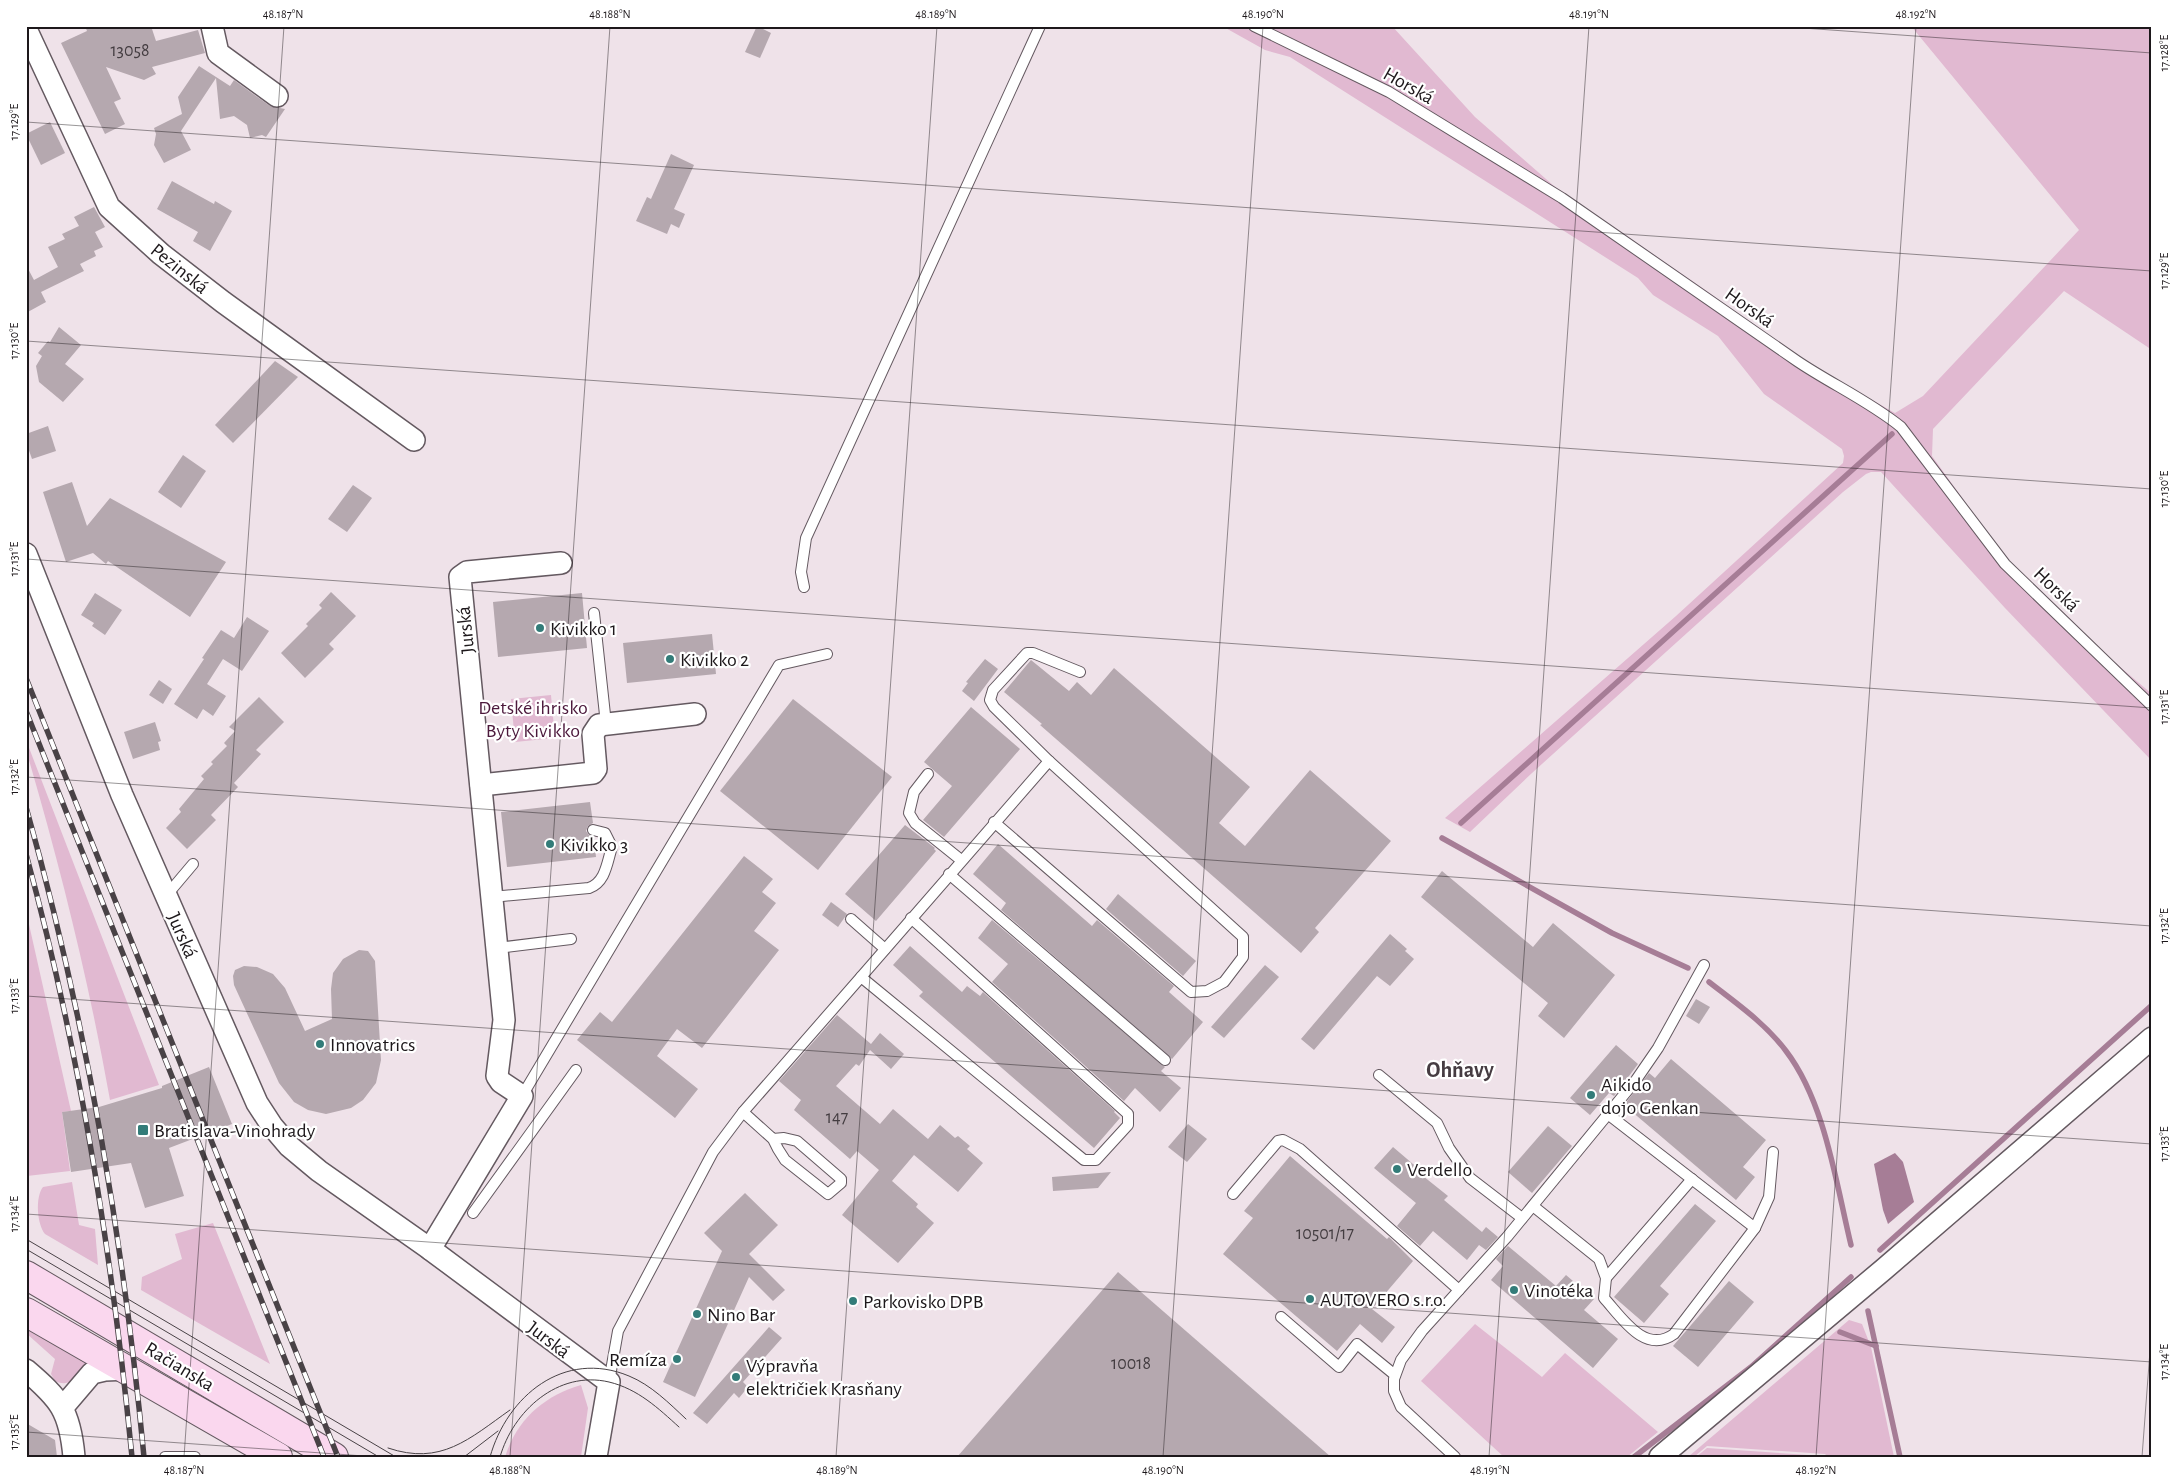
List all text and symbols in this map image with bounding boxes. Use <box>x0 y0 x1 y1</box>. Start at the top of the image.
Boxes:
text: 48.187°N <box>263 8 303 20</box>
text: 48.188°N <box>589 8 631 20</box>
text: 48.189°N <box>915 8 957 20</box>
text: 48.190°N <box>1242 8 1284 20</box>
text: 48.191°N <box>1569 8 1609 20</box>
text: 48.192°N <box>1895 8 1937 20</box>
text: 17.128°E <box>2158 35 2170 71</box>
house number: 13058 <box>110 42 150 60</box>
street label: Horská <box>1380 64 1437 108</box>
text: 17.129°E <box>8 104 20 140</box>
street label: Pezinská <box>147 240 212 298</box>
text: 17.129°E <box>2158 253 2170 289</box>
street label: Horská <box>1721 284 1778 332</box>
text: 17.130°E <box>8 322 20 359</box>
text: 17.130°E <box>2158 470 2170 507</box>
text: 17.131°E <box>8 542 20 576</box>
street label: Horská <box>2030 564 2083 616</box>
street label: Jurská <box>454 605 478 655</box>
place label: Kivikko 1 <box>550 619 617 639</box>
marker: Kivikko 1 <box>534 622 546 634</box>
place label: Kivikko 2 <box>680 650 749 670</box>
marker: Kivikko 2 <box>664 653 676 665</box>
text: 17.131°E <box>2158 690 2170 724</box>
park label: Detské ihrisko Byty Kivikko <box>478 698 588 741</box>
text: 17.132°E <box>8 759 20 795</box>
place label: Kivikko 3 <box>560 835 628 855</box>
marker: Kivikko 3 <box>544 838 556 850</box>
text: 17.132°E <box>2158 908 2170 944</box>
street label: Jurská <box>163 909 201 961</box>
text: 17.133°E <box>8 978 20 1014</box>
place label: Innovatrics <box>330 1035 415 1055</box>
marker: Innovatrics <box>314 1038 326 1050</box>
district label: Ohňavy <box>1426 1059 1494 1082</box>
place label: Aikido dojo Genkan <box>1601 1075 1699 1118</box>
marker: Aikido dojo Genkan <box>1585 1089 1597 1101</box>
house number: 147 <box>826 1109 848 1127</box>
place label: Bratislava-Vinohrady <box>154 1121 316 1141</box>
marker: Bratislava-Vinohrady <box>136 1123 150 1137</box>
text: 17.133°E <box>2158 1126 2170 1162</box>
place label: Verdello <box>1407 1160 1472 1180</box>
marker: Verdello <box>1391 1163 1403 1175</box>
text: 17.134°E <box>8 1196 20 1232</box>
house number: 10501/17 <box>1296 1225 1354 1243</box>
place label: Vinotéka <box>1524 1281 1594 1301</box>
marker: Vinotéka <box>1508 1284 1520 1296</box>
place label: AUTOVERO s.r.o. <box>1320 1290 1446 1310</box>
place label: Parkovisko DPB <box>863 1292 983 1312</box>
marker: AUTOVERO s.r.o. <box>1304 1293 1316 1305</box>
marker: Parkovisko DPB <box>847 1295 859 1307</box>
place label: Nino Bar <box>707 1305 776 1325</box>
marker: Nino Bar <box>691 1308 703 1320</box>
street label: Jurská <box>523 1317 574 1362</box>
street label: Račianska <box>141 1338 218 1395</box>
text: 17.134°E <box>2158 1344 2170 1380</box>
place label: Remíza <box>609 1350 667 1370</box>
marker: Remíza <box>671 1353 683 1365</box>
house number: 10018 <box>1111 1355 1151 1373</box>
place label: Výpravňa električiek Krasňany <box>746 1356 902 1399</box>
marker: Výpravňa električiek Krasňany <box>730 1371 742 1383</box>
text: 17.135°E <box>8 1414 20 1450</box>
text: 48.187°N <box>164 1464 204 1476</box>
text: 48.188°N <box>489 1464 531 1476</box>
text: 48.189°N <box>816 1464 858 1476</box>
text: 48.190°N <box>1142 1464 1184 1476</box>
text: 48.191°N <box>1470 1464 1510 1476</box>
text: 48.192°N <box>1795 1464 1837 1476</box>

